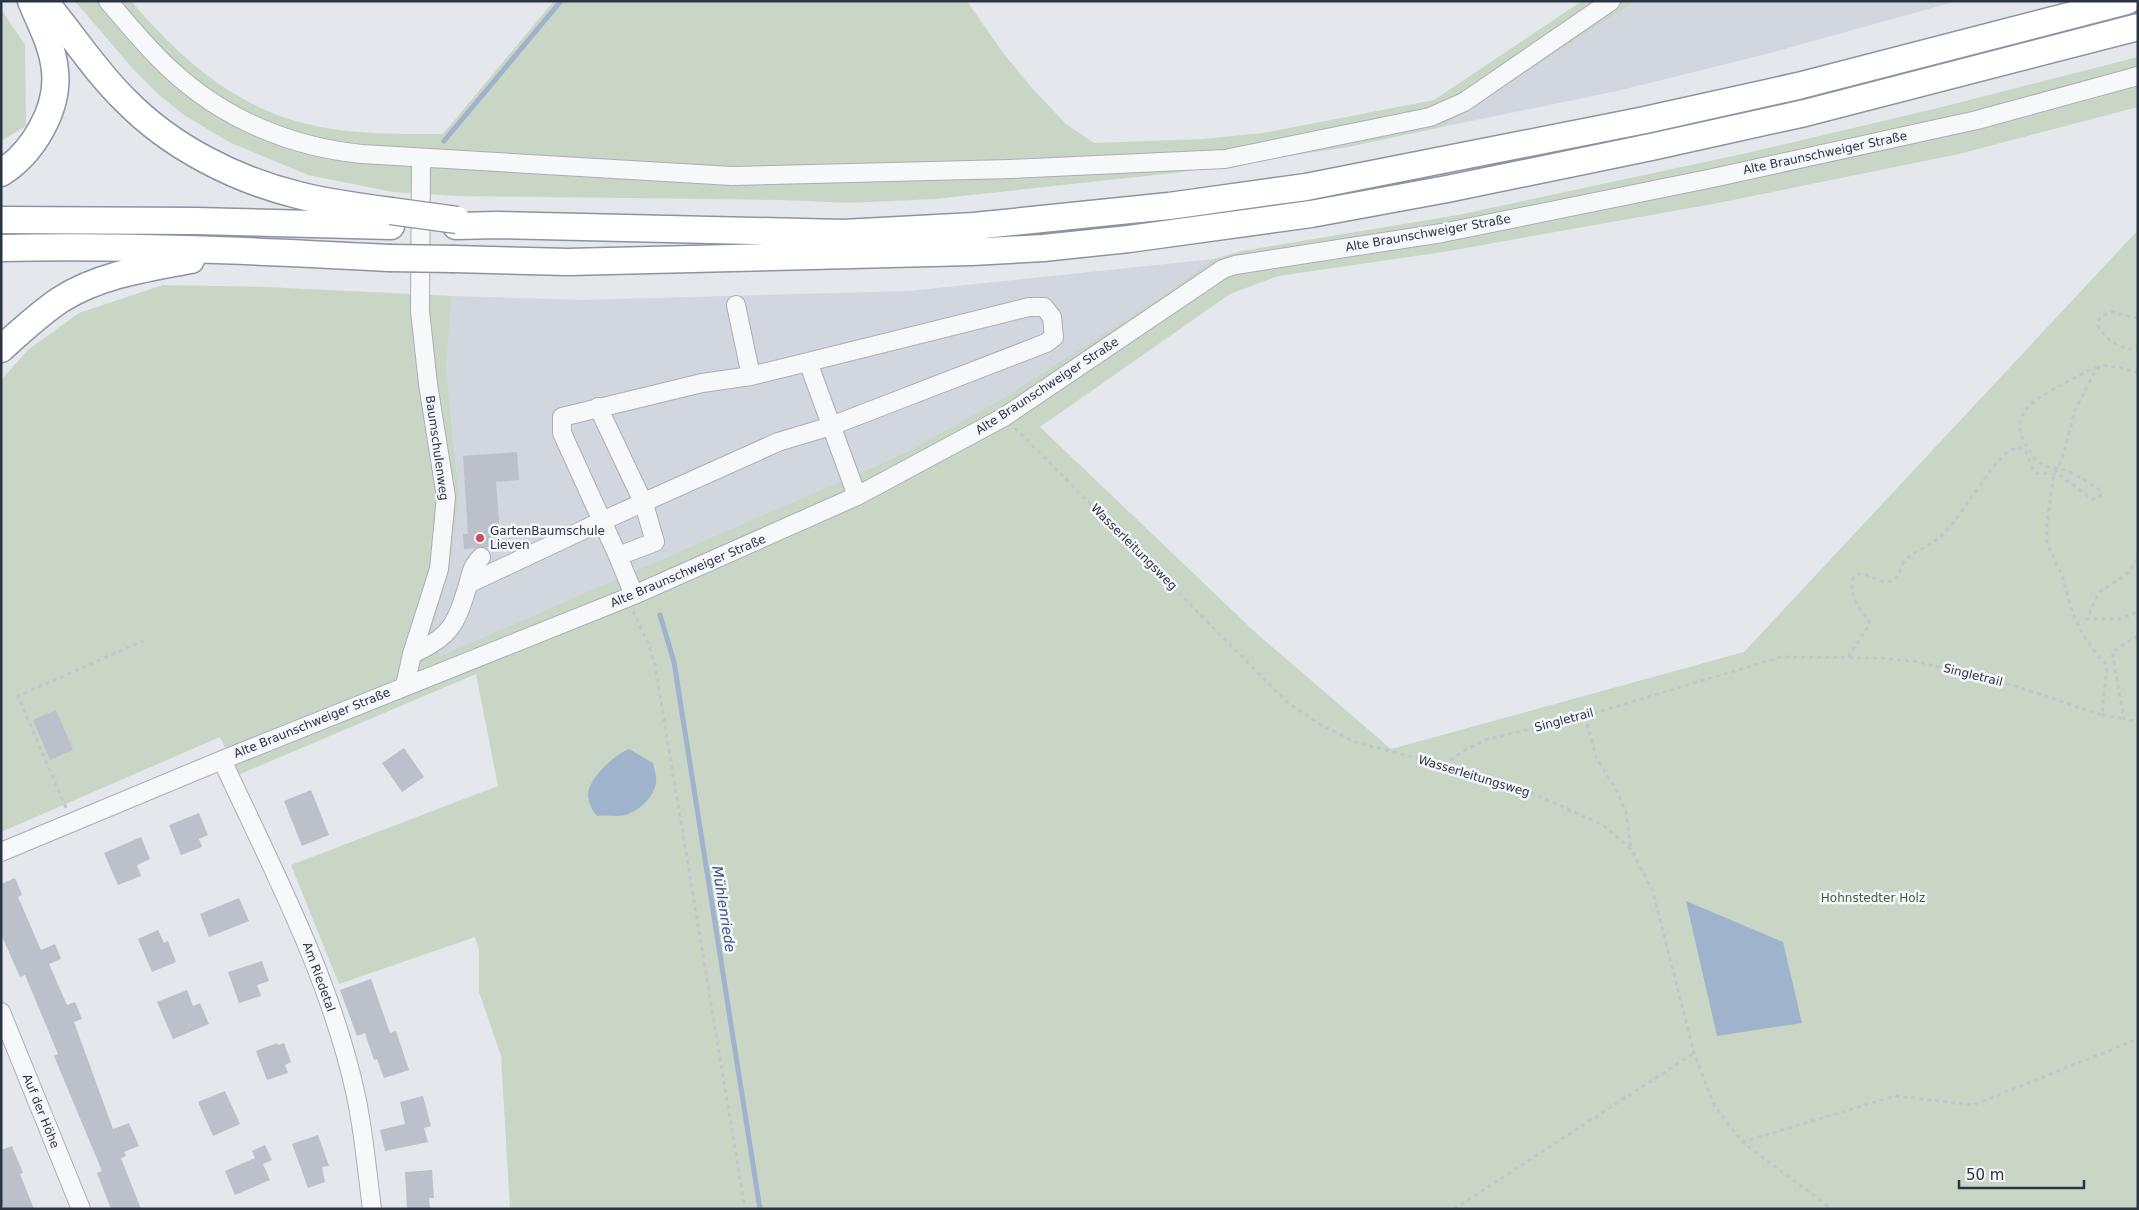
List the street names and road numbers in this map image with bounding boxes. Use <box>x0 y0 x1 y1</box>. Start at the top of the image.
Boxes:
street label: Alte Braunschweiger Straße <box>1742 129 1908 177</box>
street label: Alte Braunschweiger Straße <box>1344 212 1512 254</box>
street label: Alte Braunschweiger Straße <box>973 335 1121 437</box>
street label: Baumschulenweg <box>423 395 451 501</box>
street label: Wasserleitungsweg <box>1088 501 1180 593</box>
street label: Alte Braunschweiger Straße <box>608 532 768 610</box>
street label: Singletrail <box>1942 661 2004 689</box>
street label: Alte Braunschweiger Straße <box>232 685 392 761</box>
street label: Singletrail <box>1533 705 1595 735</box>
street label: Wasserleitungsweg <box>1417 752 1531 800</box>
street label: Am Riedetal <box>300 940 338 1014</box>
street label: Auf der Höhe <box>20 1072 62 1150</box>

